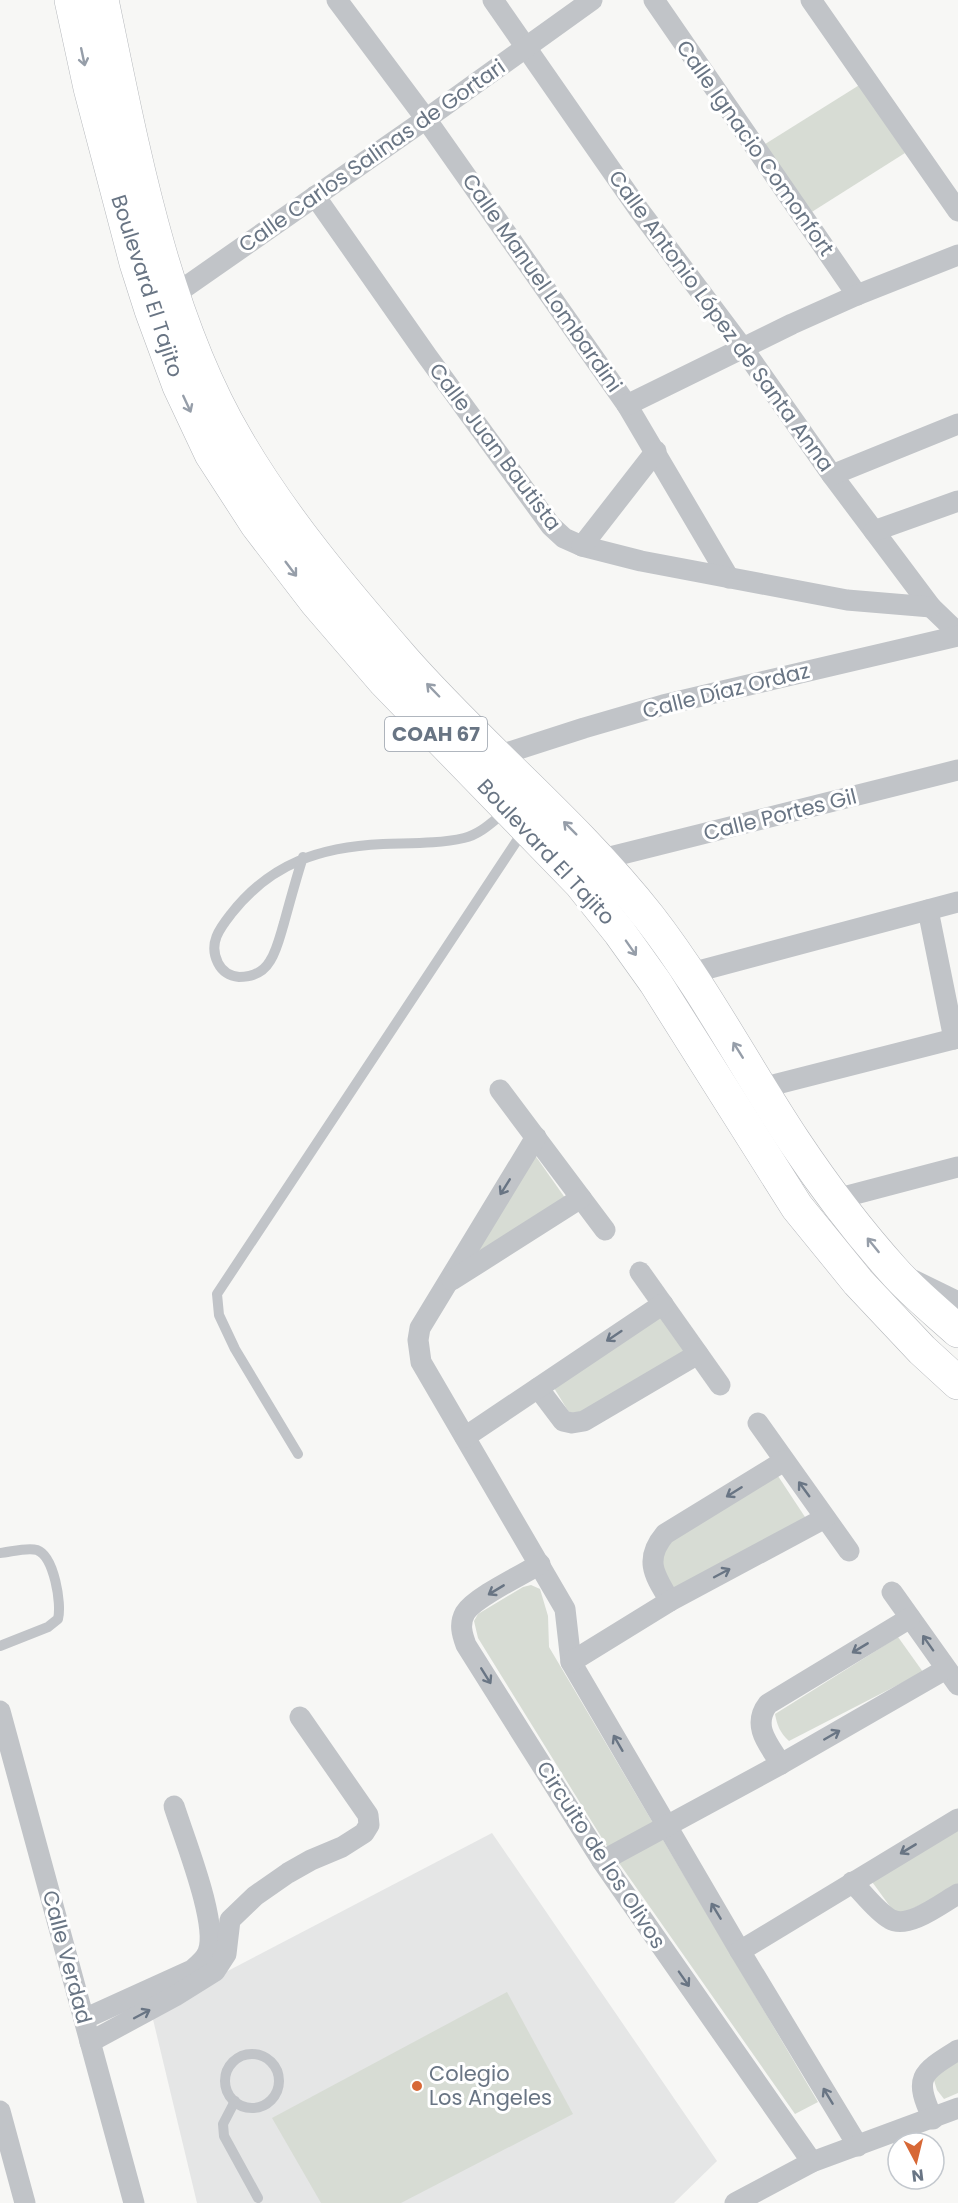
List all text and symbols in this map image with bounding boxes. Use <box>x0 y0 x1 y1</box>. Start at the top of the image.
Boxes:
street label: Calle Ignacio Comonfort <box>670 34 841 261</box>
one-way arrow <box>78 48 90 67</box>
street label: Calle Carlos Salinas de Gortari <box>233 52 511 259</box>
street label: Calle Antonio López de Santa Anna <box>602 164 841 477</box>
street label: Calle Manuel Lombardini <box>456 168 629 398</box>
street label: Boulevard El Tajito <box>104 191 191 381</box>
street label: Calle Juan Bautista <box>423 357 568 537</box>
one-way arrow <box>182 395 194 413</box>
one-way arrow <box>284 561 297 577</box>
street label: Calle Díaz Ordaz <box>639 656 812 725</box>
one-way arrow <box>425 682 440 697</box>
road number: COAH 67 <box>385 717 487 751</box>
street label: Boulevard El Tajito <box>471 772 622 931</box>
street label: Calle Portes Gil <box>700 781 859 848</box>
one-way arrow <box>563 821 578 836</box>
one-way arrow <box>625 940 637 956</box>
one-way arrow <box>731 1042 743 1059</box>
one-way arrow <box>499 1178 511 1195</box>
one-way arrow <box>866 1237 879 1253</box>
one-way arrow <box>606 1330 623 1342</box>
one-way arrow <box>798 1482 811 1498</box>
one-way arrow <box>726 1486 743 1498</box>
one-way arrow <box>712 1567 730 1578</box>
one-way arrow <box>488 1584 505 1596</box>
one-way arrow <box>922 1636 934 1652</box>
one-way arrow <box>852 1642 869 1654</box>
one-way arrow <box>480 1667 492 1684</box>
one-way arrow <box>823 1729 840 1741</box>
one-way arrow <box>611 1734 623 1751</box>
street label: Circuito de los Olivos <box>530 1755 673 1954</box>
one-way arrow <box>900 1844 917 1856</box>
street label: Calle Verdad <box>36 1887 99 2027</box>
one-way arrow <box>710 1903 722 1920</box>
one-way arrow <box>678 1971 690 1987</box>
one-way arrow <box>132 2008 150 2020</box>
place label: Colegio Los Angeles <box>429 2059 552 2112</box>
marker: Colegio Los Angeles <box>410 2079 424 2093</box>
one-way arrow <box>821 2088 833 2105</box>
north arrow <box>886 2131 946 2191</box>
text: N <box>910 2163 925 2188</box>

